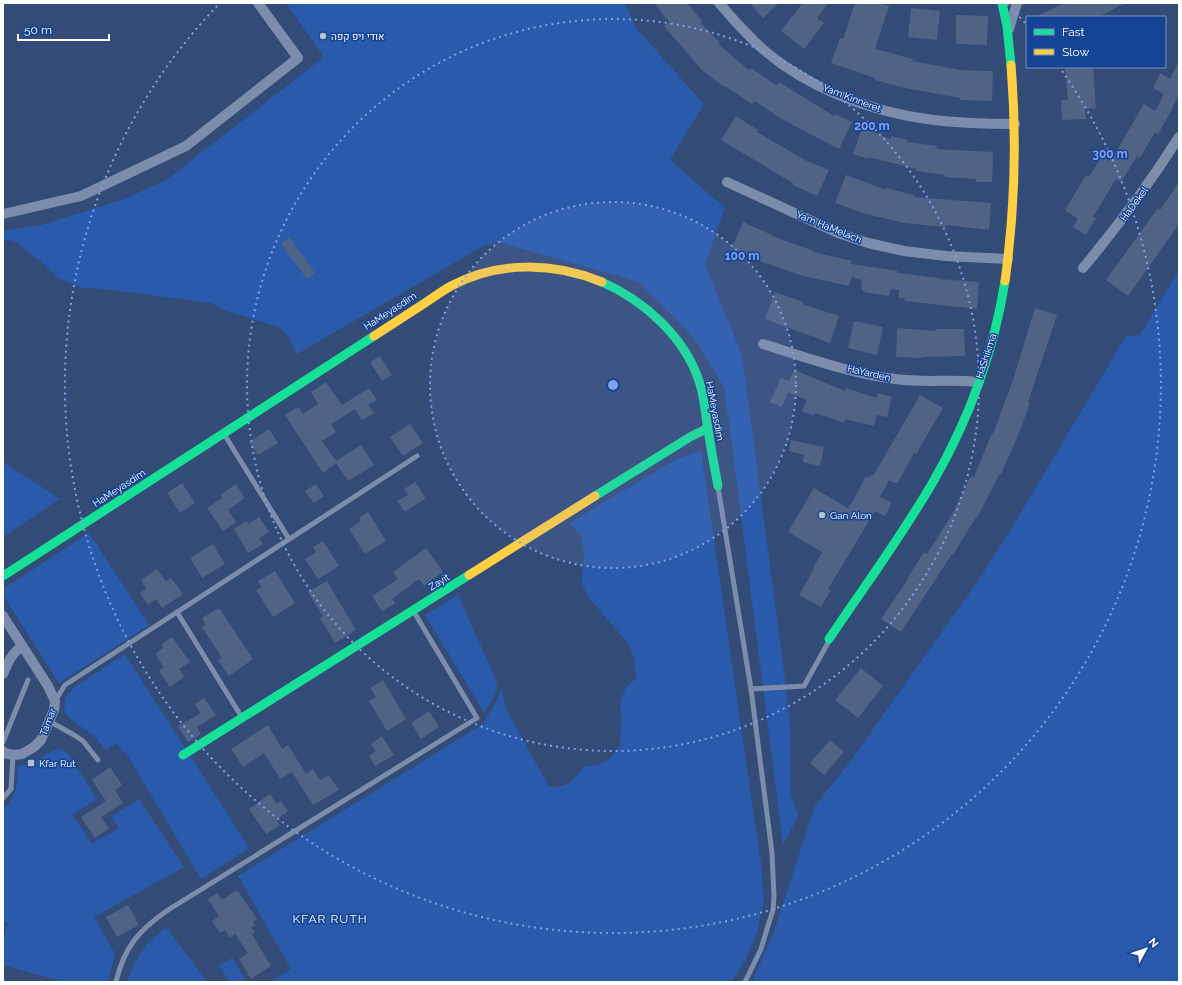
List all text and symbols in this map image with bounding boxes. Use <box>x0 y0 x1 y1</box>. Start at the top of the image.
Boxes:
scale bar <box>18 16 109 42</box>
legend <box>1026 16 1166 68</box>
text: 50 m <box>24 23 52 37</box>
text: Fast <box>1062 25 1085 39</box>
marker: אודי ויפ קפה <box>318 31 328 41</box>
place label: אודי ויפ קפה <box>331 31 384 42</box>
text: Slow <box>1062 45 1089 59</box>
street label: Yam Kinneret <box>821 82 883 114</box>
text: 200 m <box>854 119 890 133</box>
text: 300 m <box>1092 147 1128 161</box>
street label: HaDekel <box>1118 185 1150 223</box>
street label: Yam HaMelach <box>795 209 863 245</box>
text: 100 m <box>725 249 759 263</box>
street label: HaMeyasdim <box>362 290 418 332</box>
street label: HaShikma <box>974 332 998 380</box>
street label: HaYarden <box>846 363 892 383</box>
centre of rings <box>606 378 620 392</box>
street label: HaMeyasdim <box>704 380 726 442</box>
street label: HaMeyasdim <box>91 467 147 509</box>
marker: Gan Alon <box>817 510 827 520</box>
place label: Gan Alon <box>830 510 872 521</box>
street label: Zayit <box>427 571 452 593</box>
street label: Tamar <box>38 706 59 737</box>
marker: Kfar Rut <box>26 758 36 768</box>
place label: Kfar Rut <box>39 758 76 769</box>
district label: KFAR RUTH <box>292 912 368 926</box>
north arrow <box>1126 929 1166 969</box>
text: N <box>1146 935 1161 950</box>

